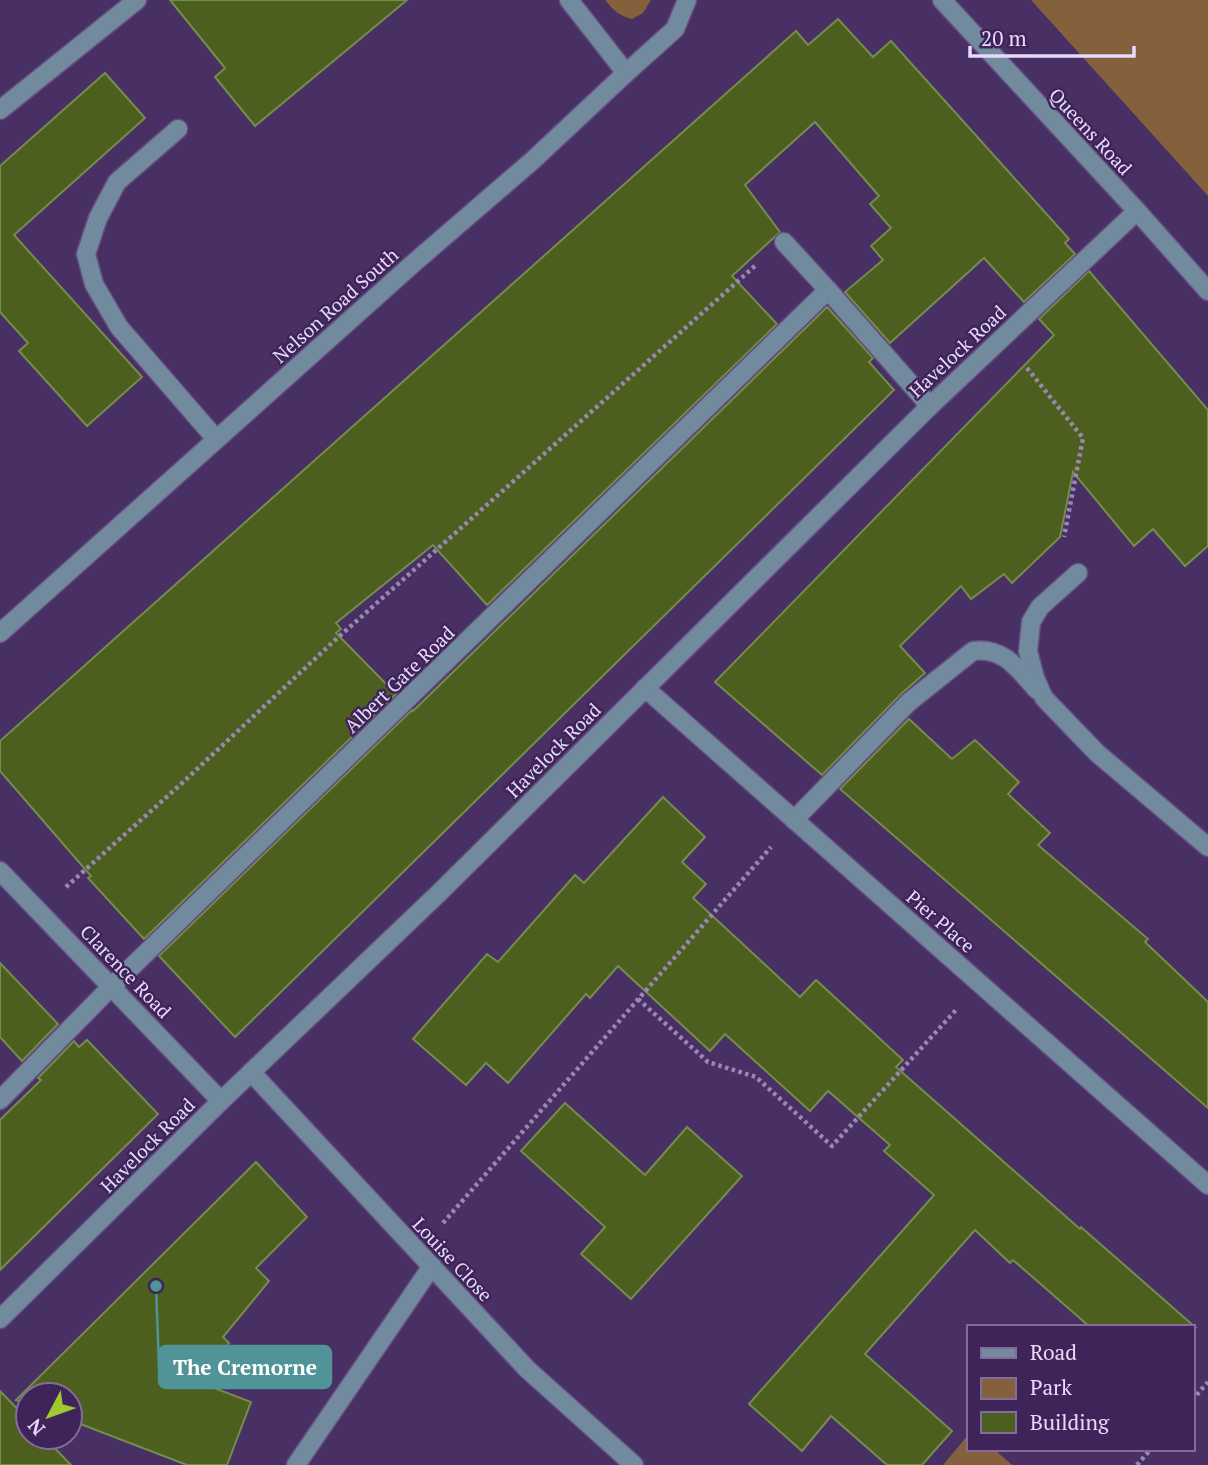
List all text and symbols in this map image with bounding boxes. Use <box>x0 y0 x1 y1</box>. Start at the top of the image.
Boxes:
scale bar <box>970 14 1134 58</box>
text: 20 m <box>981 24 1027 52</box>
street label: Queens Road <box>1044 82 1138 180</box>
street label: Nelson Road South <box>267 242 403 368</box>
street label: Havelock Road <box>903 299 1011 402</box>
street label: Albert Gate Road <box>339 620 460 738</box>
street label: Havelock Road <box>500 697 606 803</box>
street label: Pier Place <box>901 884 981 958</box>
street label: Clarence Road <box>75 919 177 1023</box>
street label: Havelock Road <box>94 1092 200 1198</box>
street label: Louise Close <box>408 1212 498 1306</box>
legend <box>967 1325 1194 1451</box>
text: Road <box>1030 1338 1077 1366</box>
callout: The Cremorne <box>159 1346 331 1388</box>
text: The Cremorne <box>173 1353 317 1381</box>
text: Park <box>1030 1373 1072 1401</box>
north arrow <box>14 1381 84 1451</box>
text: Building <box>1030 1408 1110 1436</box>
text: N <box>21 1413 50 1441</box>

